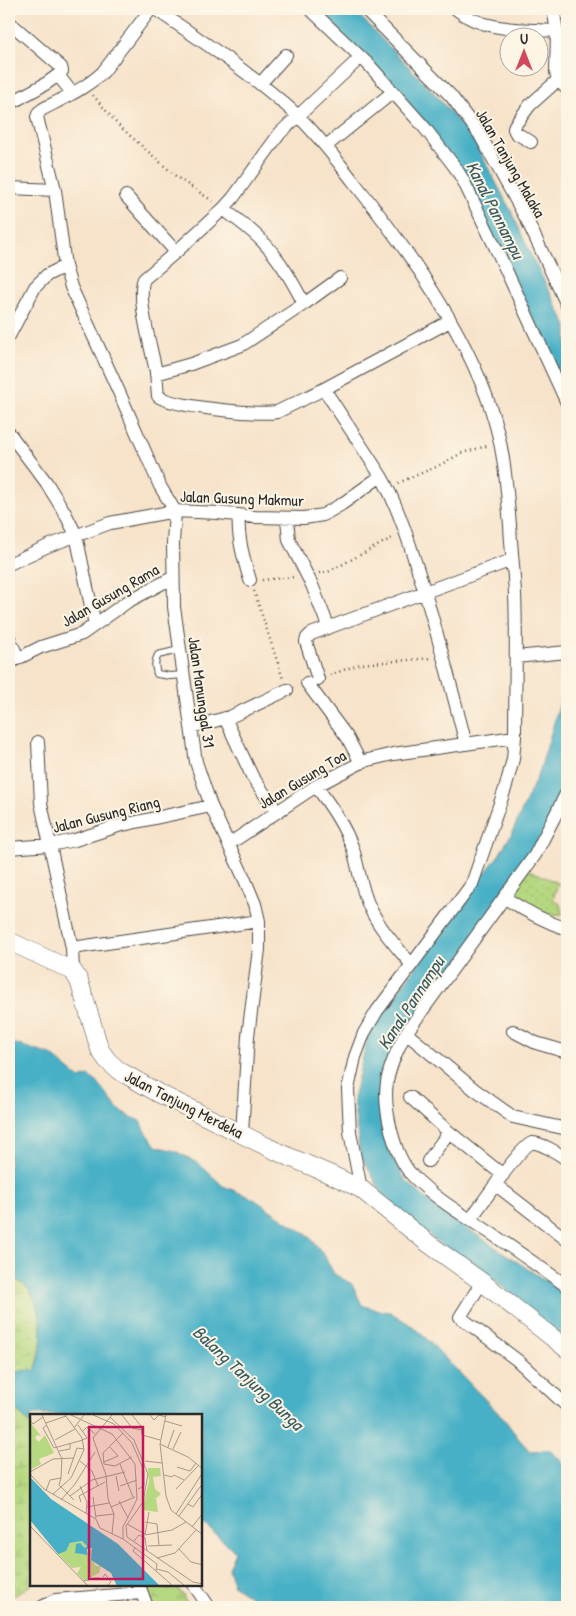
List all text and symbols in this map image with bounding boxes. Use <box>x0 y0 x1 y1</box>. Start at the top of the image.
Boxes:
north arrow <box>498 28 548 78</box>
text: U <box>520 29 528 48</box>
street label: Jalan Tanjung Malaka <box>471 105 551 221</box>
water label: Kanal Pannampu <box>460 157 532 265</box>
street label: Jalan Gusung Makmur <box>180 485 304 511</box>
street label: Jalan Gusung Rama <box>57 558 163 632</box>
street label: Jalan Manunggal 31 <box>183 635 221 749</box>
street label: Jalan Gusung Toa <box>254 744 350 814</box>
street label: Jalan Gusung Riang <box>50 790 162 838</box>
water label: Kanal Pannampu <box>371 950 451 1054</box>
street label: Jalan Tanjung Merdeka <box>121 1065 247 1143</box>
water label: Balang Tanjung Bunga <box>187 1320 311 1437</box>
inset map <box>30 1414 202 1586</box>

